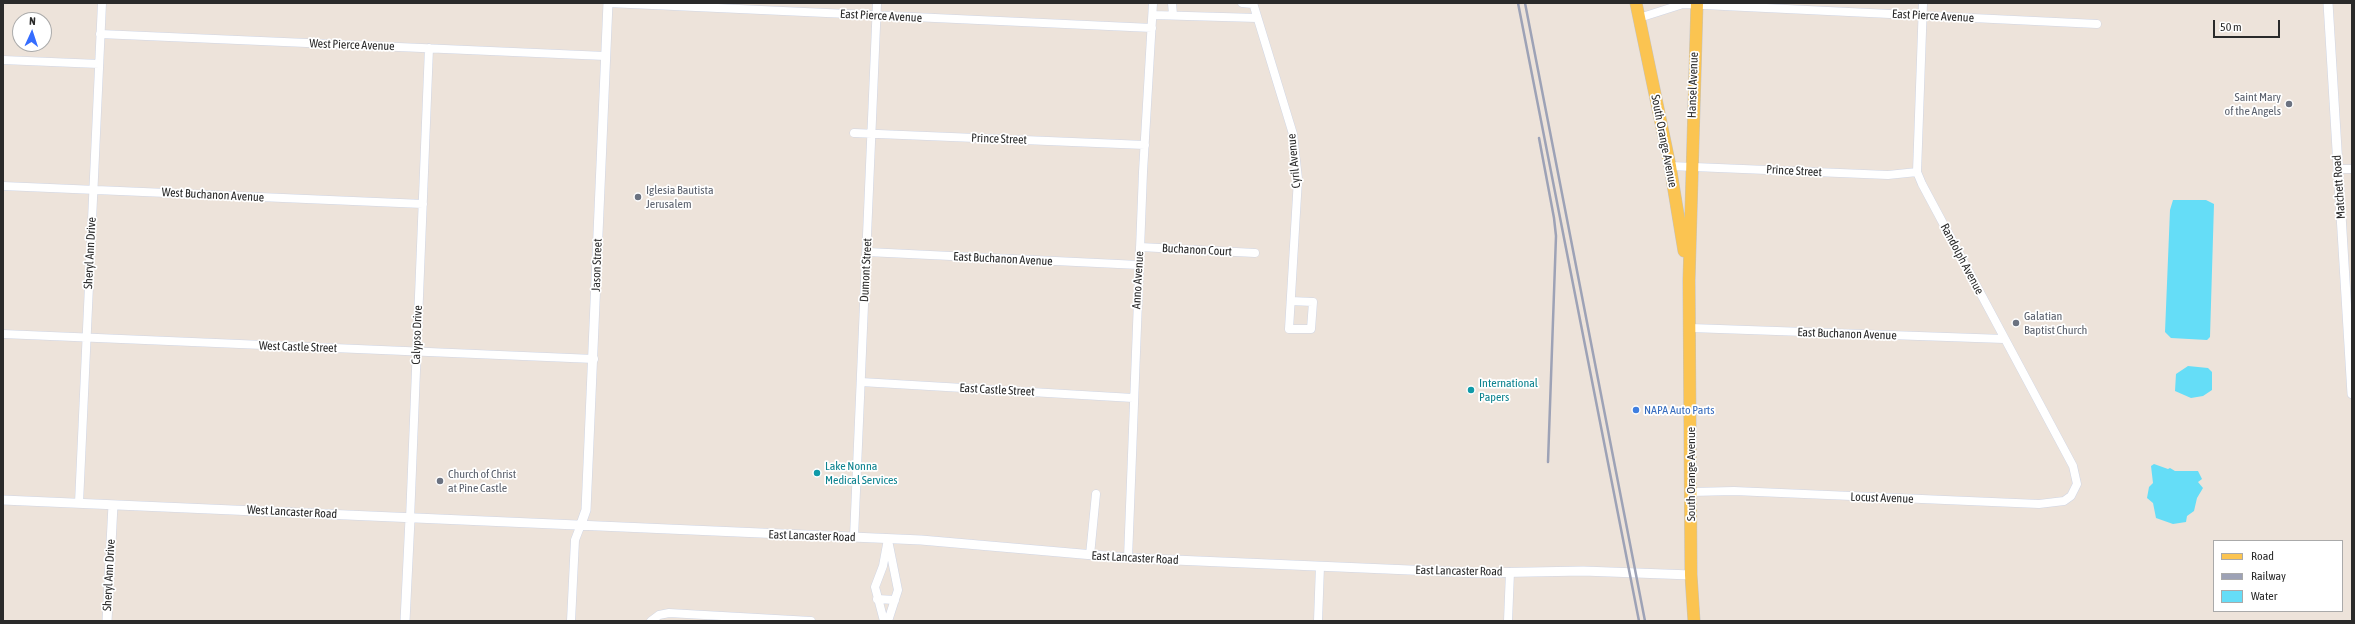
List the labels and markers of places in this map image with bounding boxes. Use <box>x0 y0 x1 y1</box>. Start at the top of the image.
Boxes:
place label: Saint Mary of the Angels <box>2225 90 2281 118</box>
marker: Saint Mary of the Angels <box>2284 99 2294 109</box>
place label: Iglesia Bautista Jerusalem <box>646 183 713 211</box>
marker: Iglesia Bautista Jerusalem <box>633 192 643 202</box>
place label: Galatian Baptist Church <box>2024 309 2087 337</box>
marker: Galatian Baptist Church <box>2011 318 2021 328</box>
place label: International Papers <box>1479 376 1538 404</box>
marker: International Papers <box>1466 385 1476 395</box>
place label: NAPA Auto Parts <box>1644 403 1715 417</box>
marker: NAPA Auto Parts <box>1631 405 1641 415</box>
place label: Lake Nonna Medical Services <box>825 459 898 487</box>
place label: Church of Christ at Pine Castle <box>448 467 516 495</box>
marker: Lake Nonna Medical Services <box>812 468 822 478</box>
marker: Church of Christ at Pine Castle <box>435 476 445 486</box>

